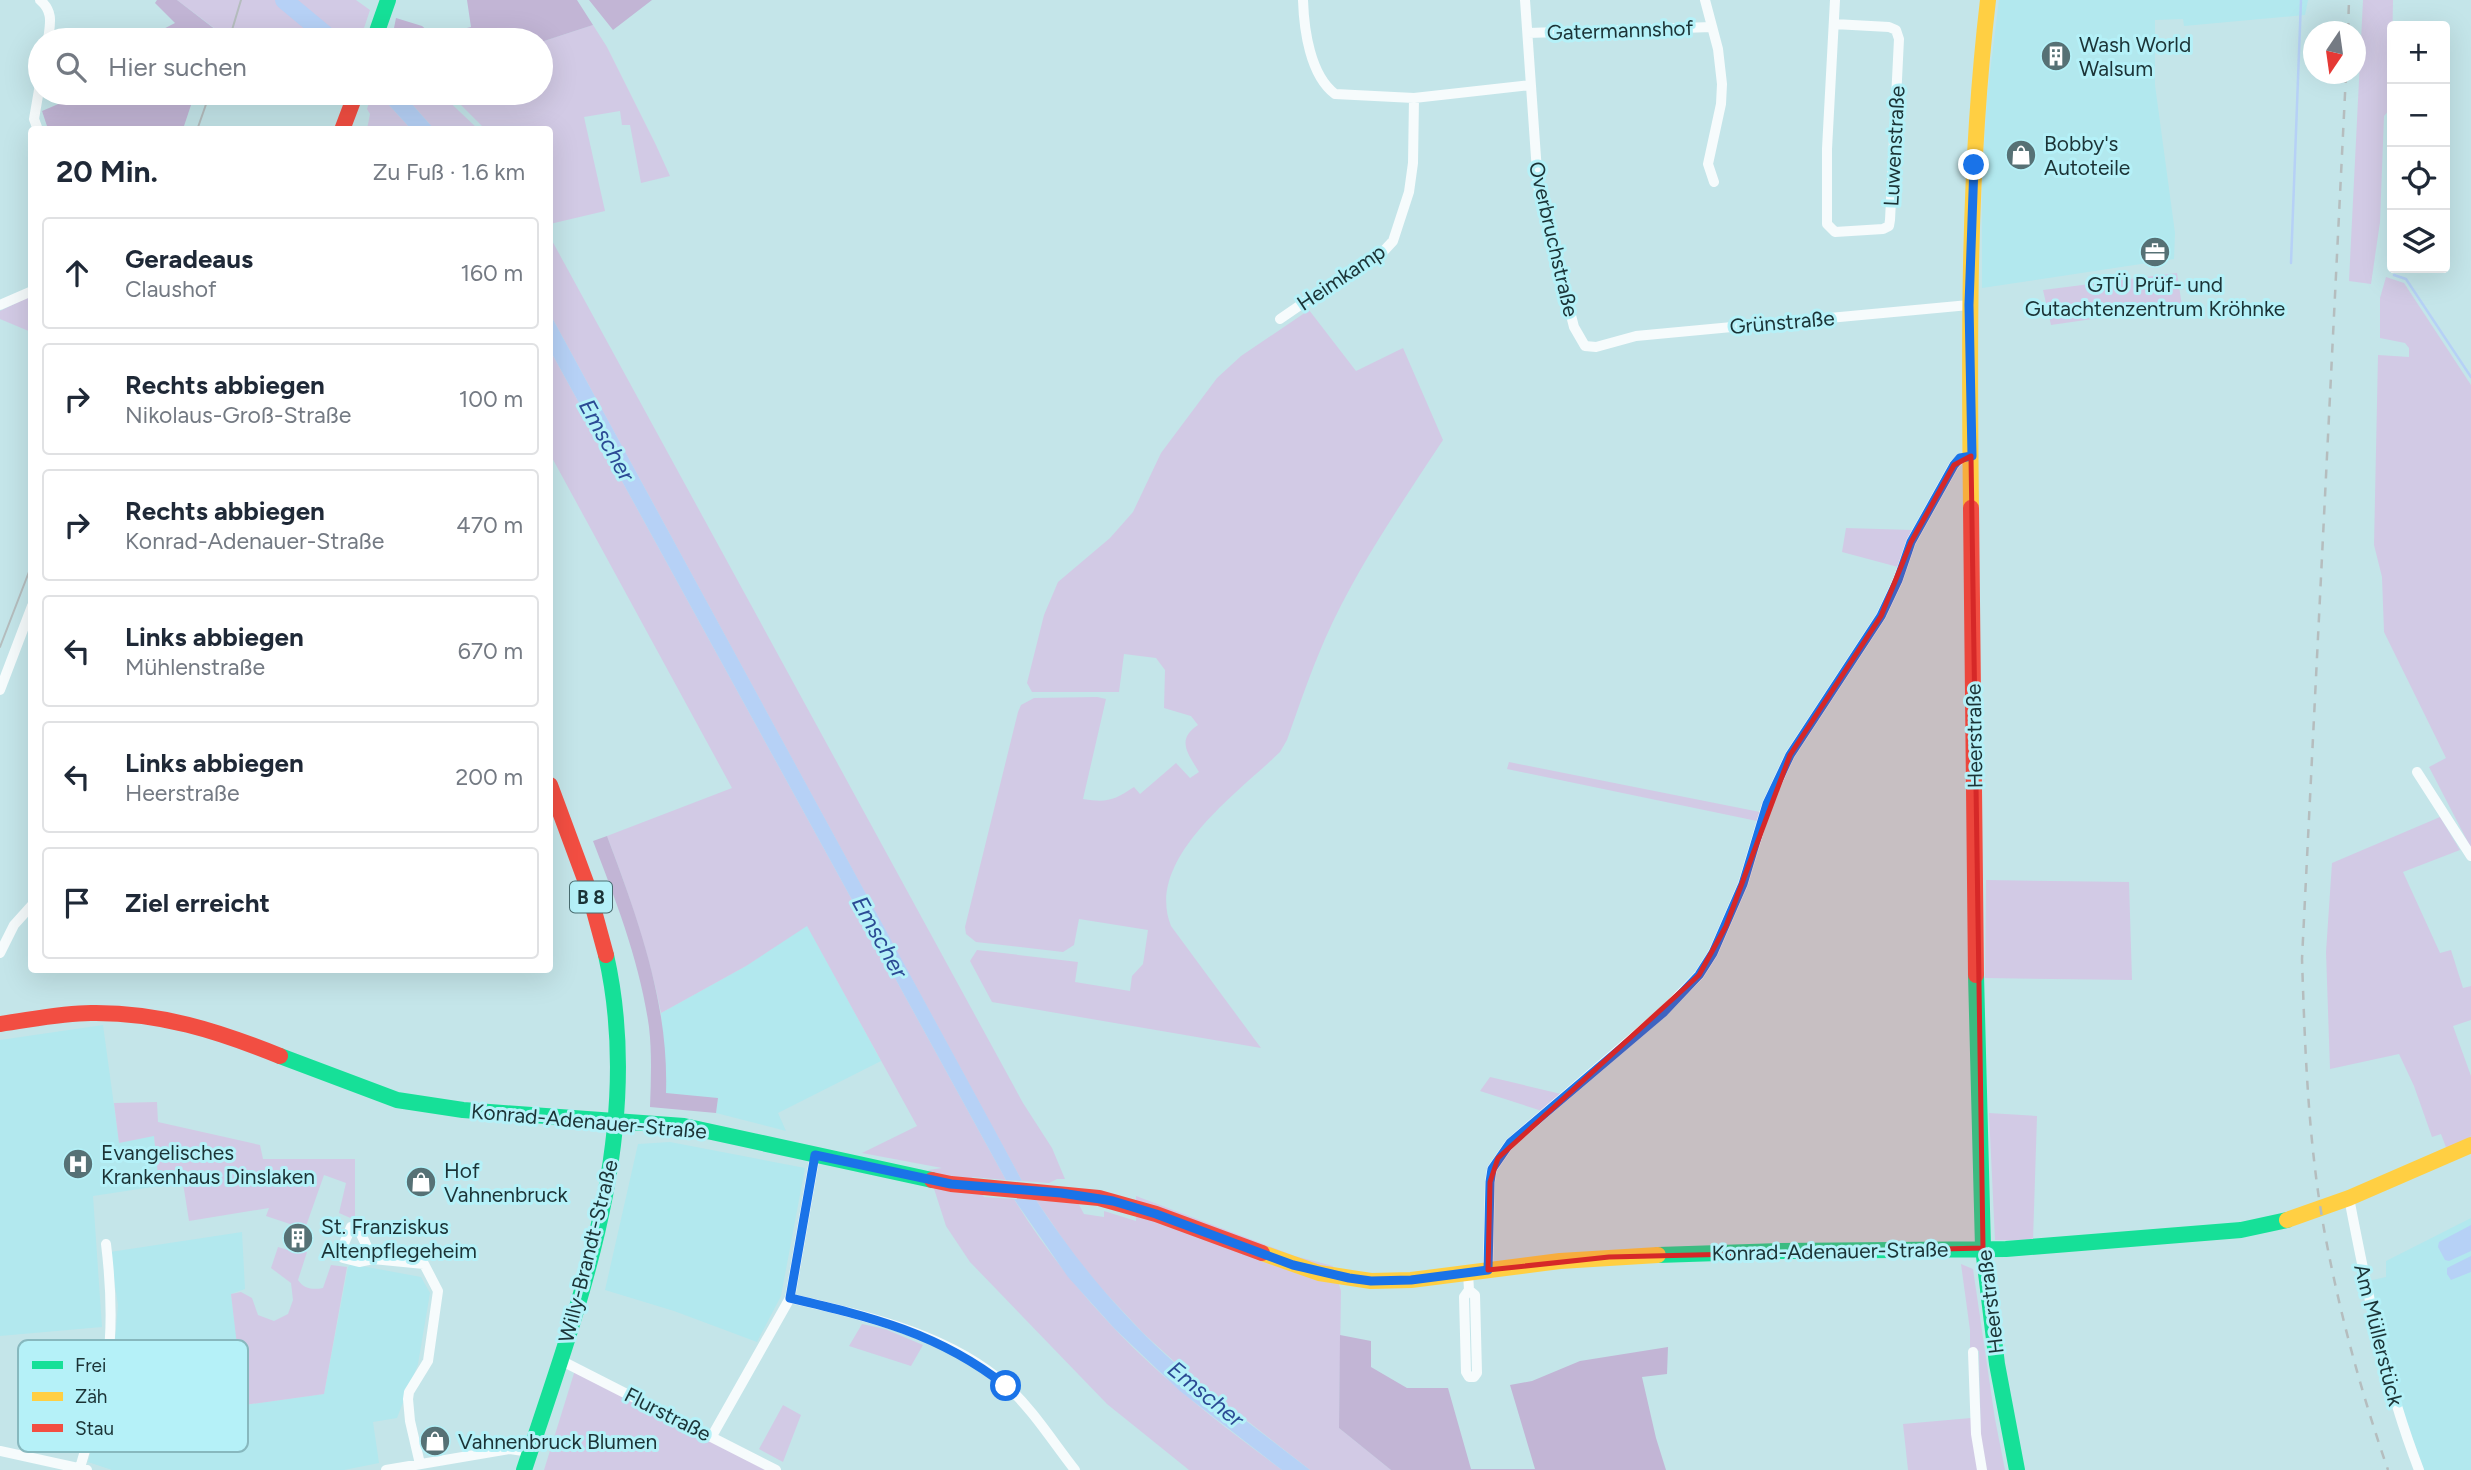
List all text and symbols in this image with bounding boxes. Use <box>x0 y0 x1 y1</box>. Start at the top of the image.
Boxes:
street label: Gatermannshof <box>1546 15 1694 45</box>
north arrow <box>2303 21 2366 84</box>
map controls <box>2387 21 2450 273</box>
button: + <box>2387 21 2450 84</box>
search box <box>28 28 553 105</box>
place label: Wash World Walsum <box>2079 32 2191 81</box>
building icon: Wash World Walsum <box>2039 39 2073 73</box>
icon: search <box>52 48 90 86</box>
text: Hier suchen <box>108 51 247 83</box>
button: − <box>2387 84 2450 147</box>
street label: Luwenstraße <box>1878 85 1910 207</box>
place label: Bobby's Autoteile <box>2044 131 2130 180</box>
shop icon: Bobby's Autoteile <box>2004 138 2038 172</box>
button: locate <box>2387 147 2450 210</box>
route end <box>1958 149 1989 180</box>
text: 20 Min. <box>56 153 158 190</box>
text: Zu Fuß · 1.6 km <box>373 158 525 186</box>
street label: Overbruchstraße <box>1524 159 1584 319</box>
button: layers <box>2387 210 2450 273</box>
office icon: GTÜ Prüf- und Gutachtenzentrum Kröhnke <box>2138 235 2172 269</box>
street label: Heimkamp <box>1292 238 1390 316</box>
text: Geradeaus <box>125 243 253 275</box>
icon: ahead <box>58 254 96 292</box>
text: 160 m <box>460 259 523 287</box>
place label: GTÜ Prüf- und Gutachtenzentrum Kröhnke <box>2025 272 2285 321</box>
text: Claushof <box>125 275 217 303</box>
street label: Grünstraße <box>1728 305 1836 339</box>
text: Rechts abbiegen <box>125 369 325 401</box>
icon: right <box>58 380 96 418</box>
text: 100 m <box>459 385 523 413</box>
water label: Emscher <box>573 394 642 487</box>
text: Nikolaus-Groß-Straße <box>125 401 351 429</box>
text: Rechts abbiegen <box>125 495 325 527</box>
icon: right <box>58 506 96 544</box>
text: 470 m <box>456 511 523 539</box>
text: Konrad-Adenauer-Straße <box>125 527 384 555</box>
text: Links abbiegen <box>125 621 304 653</box>
icon: left <box>58 632 96 670</box>
text: 670 m <box>458 637 523 665</box>
text: Mühlenstraße <box>125 653 265 681</box>
street label: Heerstraße <box>1961 683 1987 789</box>
text: Links abbiegen <box>125 747 304 779</box>
icon: left <box>58 758 96 796</box>
text: 200 m <box>455 763 523 791</box>
text: Heerstraße <box>125 779 240 807</box>
road number: B 8 <box>570 882 612 912</box>
icon: arrive <box>58 884 96 922</box>
text: Ziel erreicht <box>125 887 270 919</box>
water label: Emscher <box>846 891 915 984</box>
street label: Konrad-Adenauer-Straße <box>470 1098 708 1144</box>
place label: Evangelisches Krankenhaus Dinslaken <box>101 1140 315 1189</box>
hospital icon: Evangelisches Krankenhaus Dinslaken <box>61 1147 95 1181</box>
street label: Willy-Brandt-Straße <box>553 1157 623 1345</box>
place label: Hof Vahnenbruck <box>444 1158 569 1207</box>
shop icon: Hof Vahnenbruck <box>404 1165 438 1199</box>
place label: St. Franziskus Altenpflegeheim <box>321 1214 477 1263</box>
building icon: St. Franziskus Altenpflegeheim <box>281 1221 315 1255</box>
street label: Konrad-Adenauer-Straße <box>1711 1236 1949 1266</box>
street label: Heerstraße <box>1971 1249 2009 1355</box>
street label: Am Müllerstück <box>2349 1261 2409 1409</box>
legend <box>18 1340 248 1452</box>
text: Frei <box>75 1354 106 1377</box>
water label: Emscher <box>1162 1355 1251 1434</box>
route start <box>990 1370 1021 1401</box>
street label: Flurstraße <box>621 1382 715 1446</box>
text: Zäh <box>75 1385 107 1408</box>
text: Stau <box>75 1417 114 1440</box>
shop icon: Vahnenbruck Blumen <box>418 1424 452 1458</box>
place label: Vahnenbruck Blumen <box>458 1429 657 1454</box>

